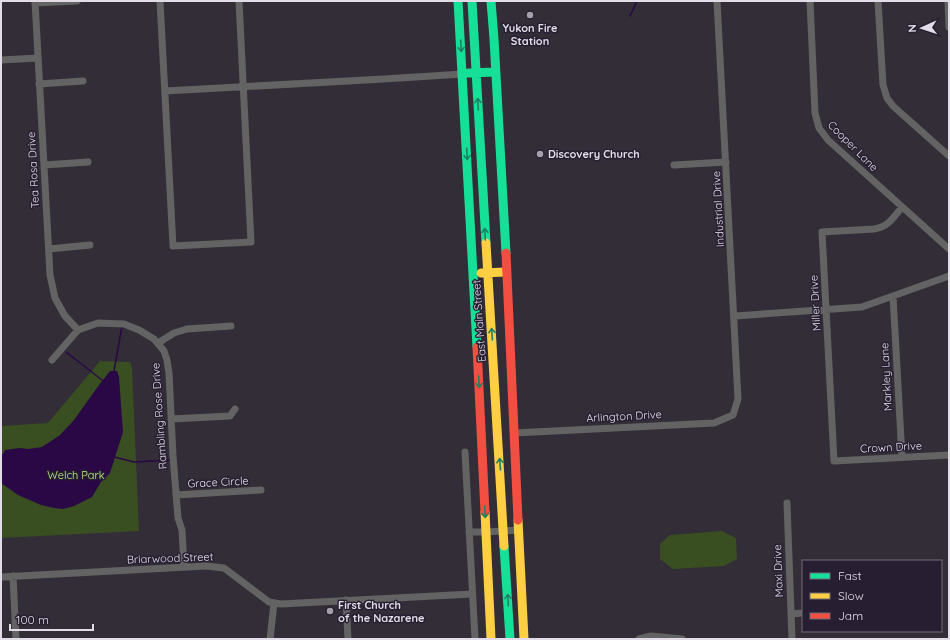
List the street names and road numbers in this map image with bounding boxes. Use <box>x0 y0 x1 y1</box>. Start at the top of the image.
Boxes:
street label: Cooper Lane <box>825 118 881 174</box>
street label: Tea Rosa Drive <box>24 131 42 209</box>
street label: Industrial Drive <box>709 170 727 248</box>
street label: Miller Drive <box>807 275 823 331</box>
street label: East Main Street <box>469 279 489 363</box>
street label: Markley Lane <box>877 342 895 412</box>
street label: Rambling Rose Drive <box>148 362 170 470</box>
street label: Arlington Drive <box>586 407 662 425</box>
street label: Crown Drive <box>860 438 922 456</box>
street label: Grace Circle <box>187 473 249 491</box>
street label: Maxi Drive <box>770 544 786 598</box>
street label: Briarwood Street <box>127 549 214 567</box>

